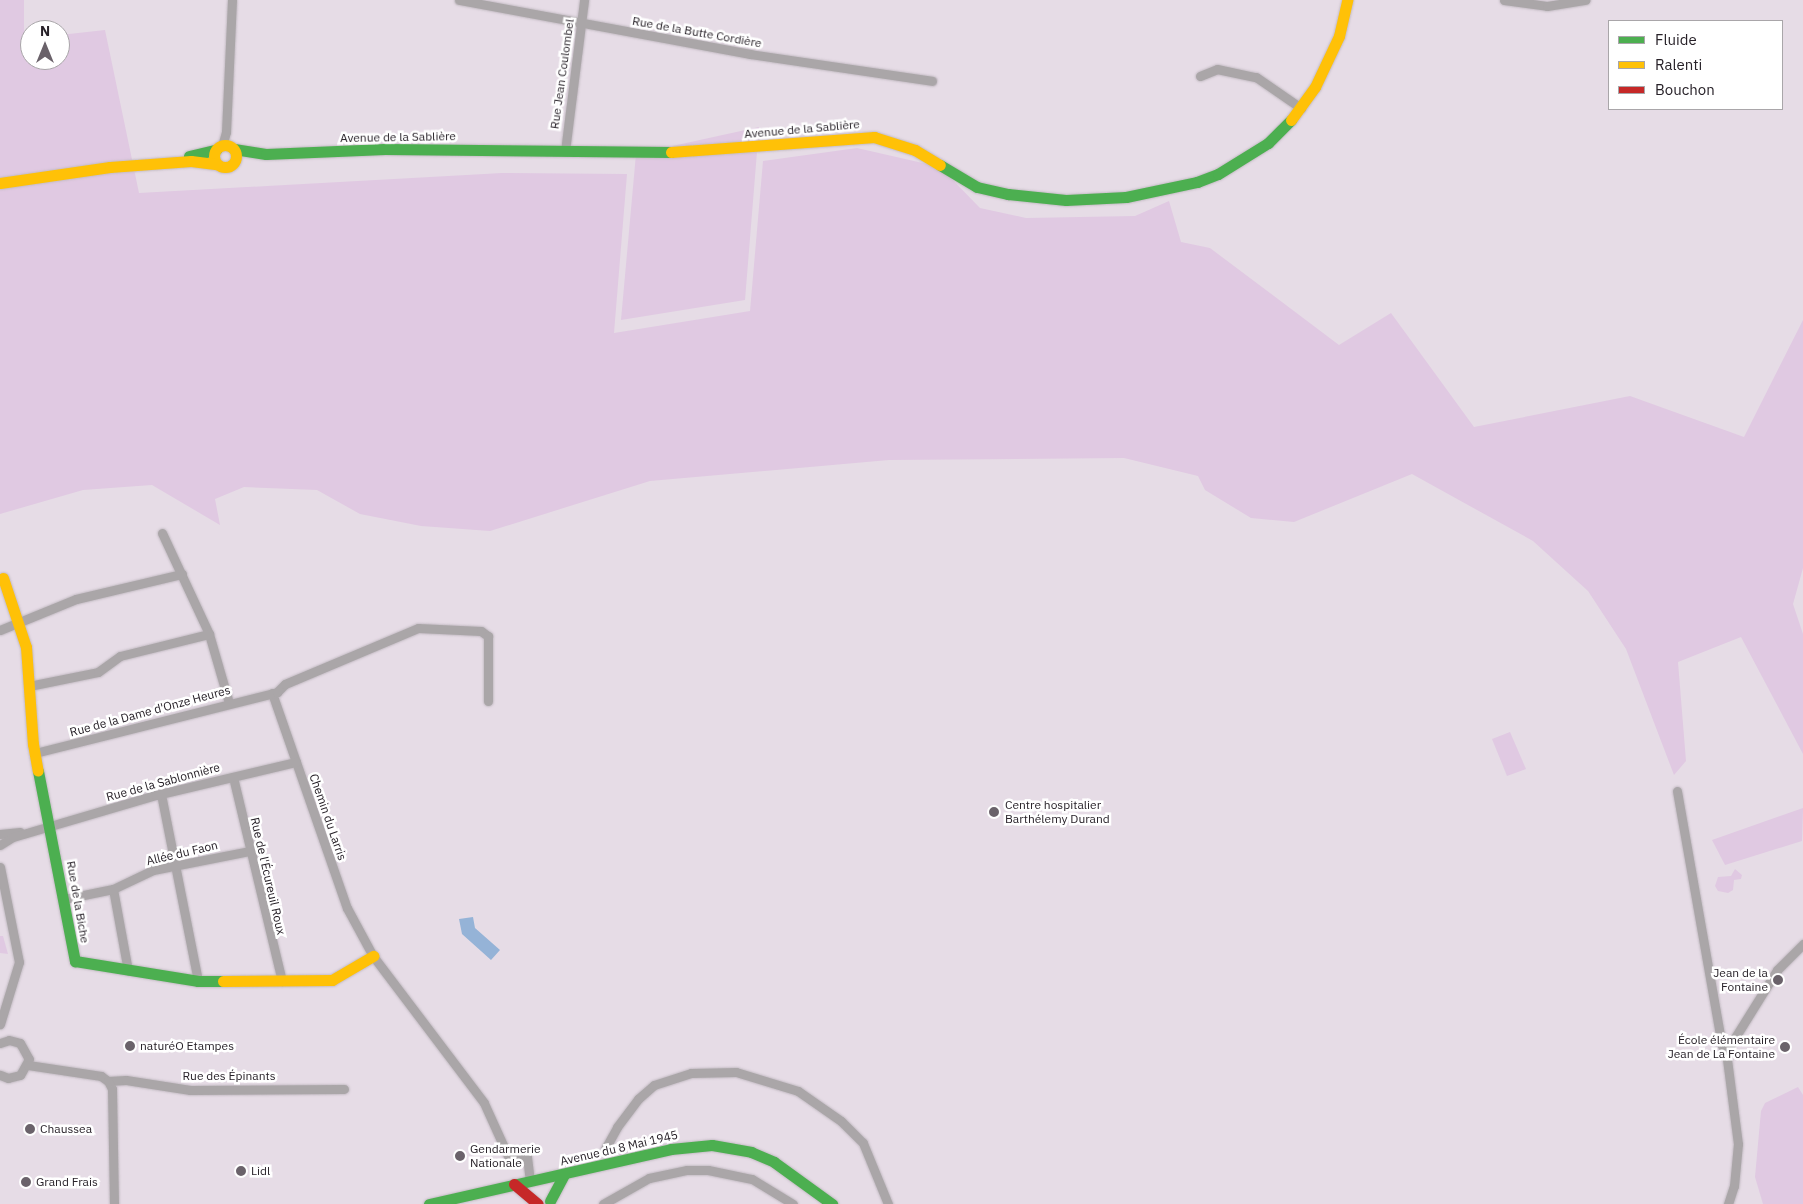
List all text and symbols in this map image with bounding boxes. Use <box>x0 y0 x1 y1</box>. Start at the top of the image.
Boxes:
street label: Rue de la Butte Cordière <box>631 14 763 50</box>
street label: Rue Jean Coulombel <box>547 18 577 130</box>
north arrow <box>20 20 70 70</box>
legend <box>1608 20 1783 110</box>
text: N <box>40 22 50 40</box>
text: Fluide <box>1655 30 1697 49</box>
text: Ralenti <box>1655 55 1702 74</box>
text: Bouchon <box>1655 80 1715 99</box>
street label: Avenue de la Sablière <box>744 117 860 141</box>
street label: Avenue de la Sablière <box>340 129 456 145</box>
street label: Rue de la Dame d'Onze Heures <box>68 683 232 739</box>
street label: Rue de la Sablonnière <box>104 760 222 804</box>
street label: Chemin du Larris <box>306 772 350 862</box>
place label: Centre hospitalier Barthélemy Durand <box>1005 798 1110 826</box>
marker: Centre hospitalier Barthélemy Durand <box>987 805 1001 819</box>
street label: Rue de l'Écureuil Roux <box>247 816 289 936</box>
street label: Allée du Faon <box>145 838 219 868</box>
street label: Rue de la Biche <box>64 860 92 944</box>
place label: Jean de la Fontaine <box>1713 966 1768 994</box>
marker: Jean de la Fontaine <box>1772 974 1784 986</box>
place label: École élémentaire Jean de La Fontaine <box>1668 1033 1775 1061</box>
place label: naturéO Etampes <box>140 1039 234 1053</box>
marker: naturéO Etampes <box>124 1040 136 1052</box>
marker: École élémentaire Jean de La Fontaine <box>1779 1041 1791 1053</box>
street label: Rue des Épinants <box>182 1069 276 1083</box>
place label: Chaussea <box>40 1122 92 1136</box>
marker: Chaussea <box>24 1123 36 1135</box>
street label: Avenue du 8 Mai 1945 <box>559 1127 679 1169</box>
place label: Gendarmerie Nationale <box>470 1142 541 1170</box>
marker: Gendarmerie Nationale <box>454 1150 466 1162</box>
place label: Lidl <box>251 1164 270 1178</box>
marker: Lidl <box>235 1165 247 1177</box>
place label: Grand Frais <box>36 1175 98 1189</box>
marker: Grand Frais <box>20 1176 32 1188</box>

